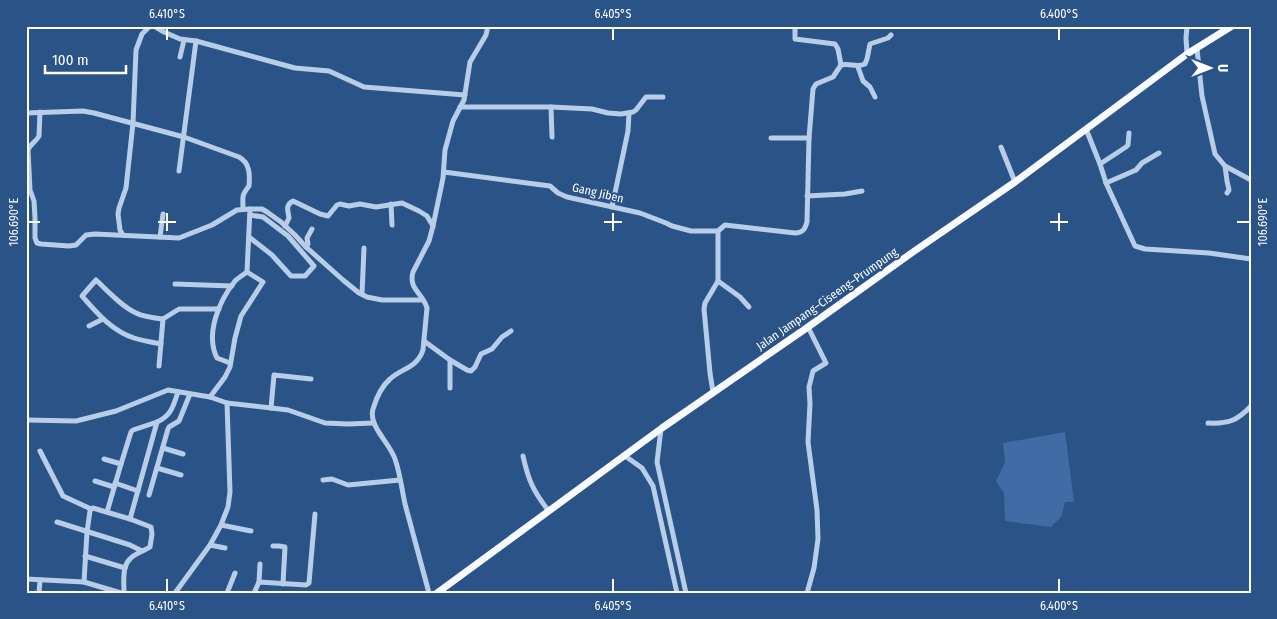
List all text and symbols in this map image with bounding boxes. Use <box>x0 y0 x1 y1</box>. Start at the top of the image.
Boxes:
text: 6.410°S <box>149 7 185 21</box>
text: 6.405°S <box>594 7 632 21</box>
text: 6.400°S <box>1040 7 1078 21</box>
scale bar <box>45 42 126 74</box>
north arrow <box>1184 42 1234 92</box>
text: 100 m <box>52 51 89 69</box>
text: U <box>1214 64 1231 72</box>
street label: Gang Jiben <box>571 180 625 206</box>
text: 106.690°E <box>7 197 21 246</box>
text: 106.690°E <box>1256 197 1270 246</box>
street label: Jalan Jampang–Ciseeng–Prumpung <box>754 245 901 353</box>
text: 6.410°S <box>149 599 185 613</box>
text: 6.405°S <box>594 599 632 613</box>
text: 6.400°S <box>1040 599 1078 613</box>

